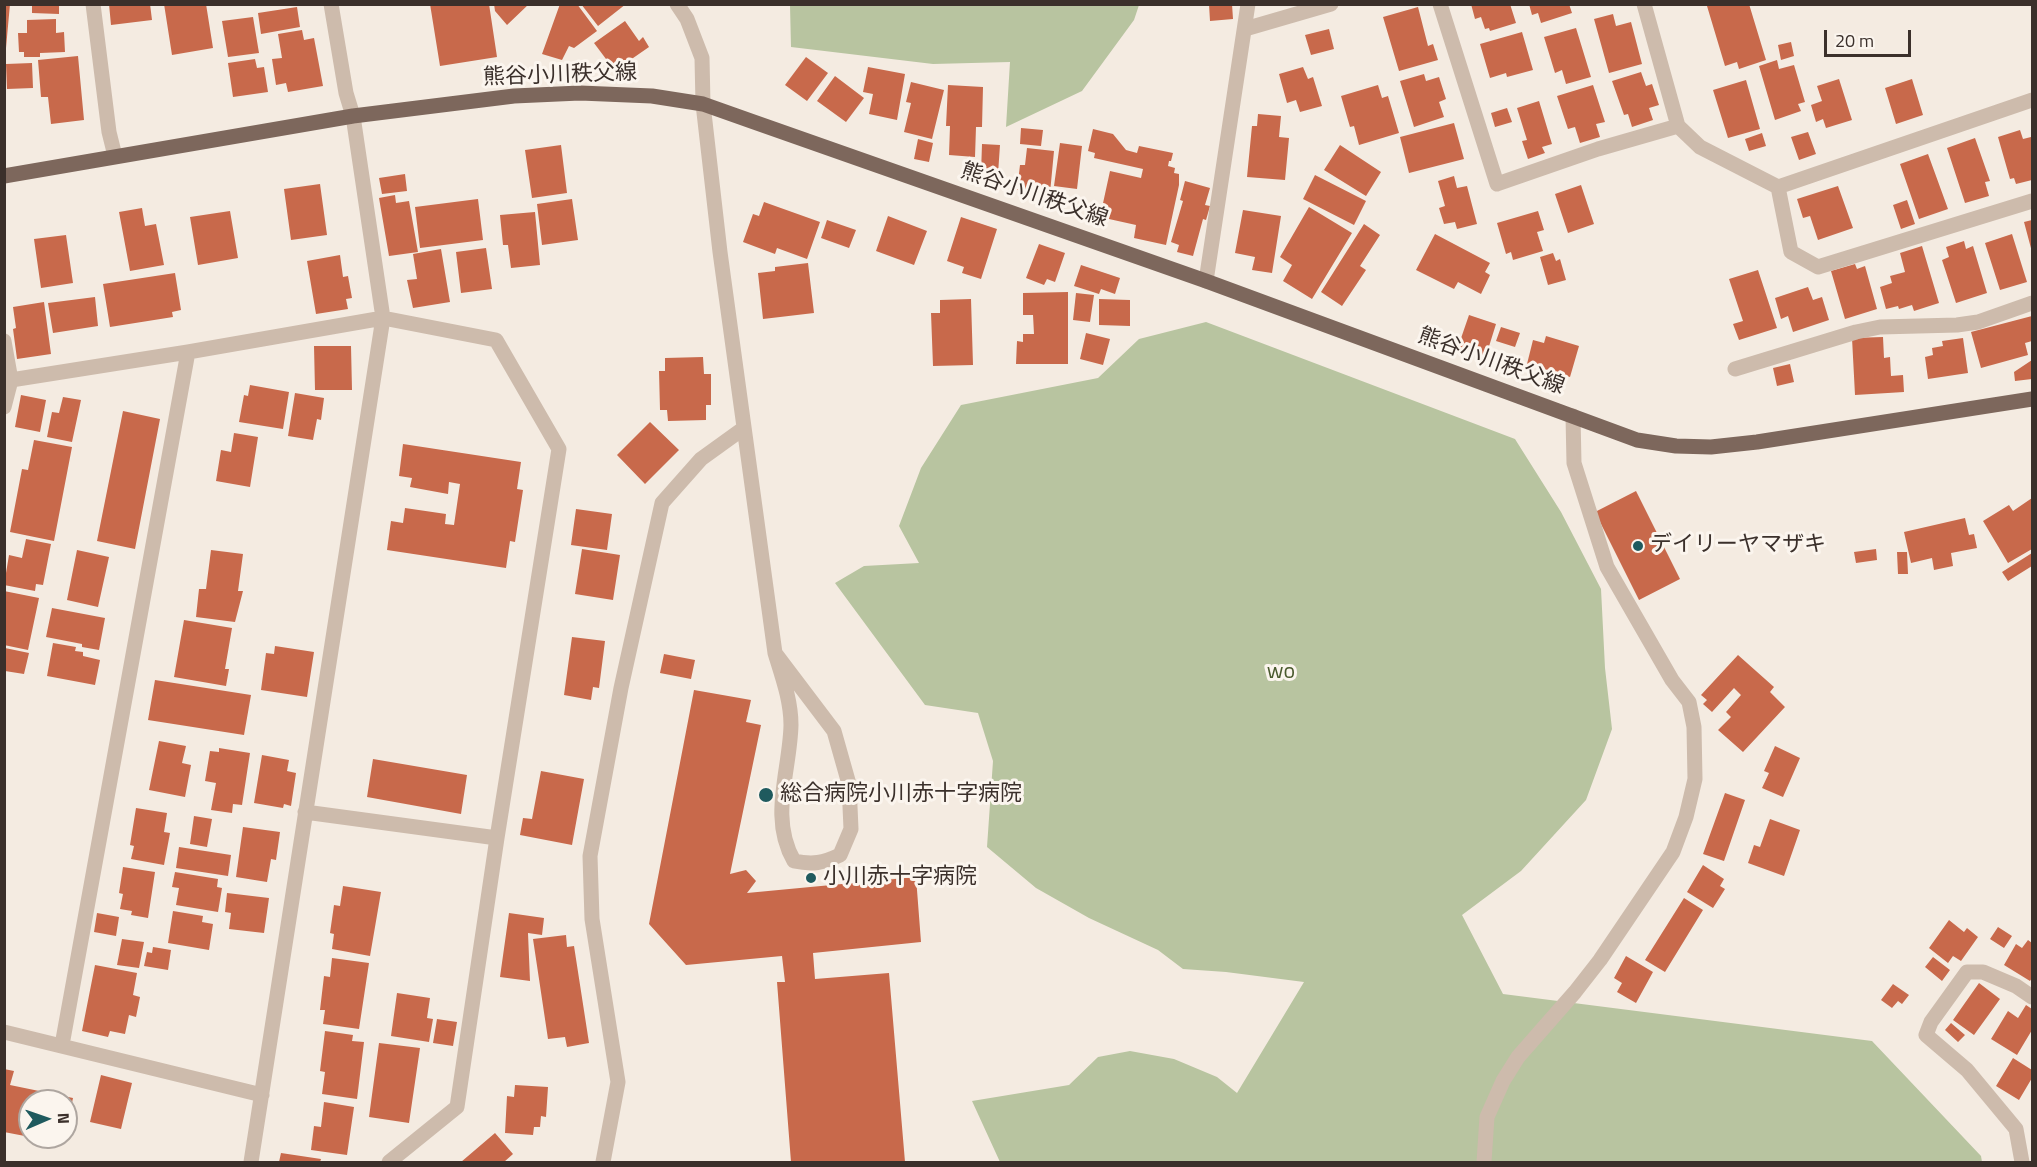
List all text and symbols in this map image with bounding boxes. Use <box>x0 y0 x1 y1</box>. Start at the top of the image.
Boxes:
scale bar <box>1827 18 1914 56</box>
text: 20 m <box>1835 27 1874 54</box>
street label: 熊谷小川秩父線 <box>483 60 637 92</box>
street label: 熊谷小川秩父線 <box>957 158 1111 234</box>
street label: 熊谷小川秩父線 <box>1414 323 1568 401</box>
place label: デイリーヤマザキ <box>1650 533 1826 559</box>
marker: デイリーヤマザキ <box>1631 539 1645 553</box>
park label: wo <box>1267 660 1295 686</box>
place label: 総合病院小川赤十字病院 <box>780 782 1022 808</box>
marker: 総合病院小川赤十字病院 <box>757 786 775 804</box>
place label: 小川赤十字病院 <box>823 865 977 891</box>
marker: 小川赤十字病院 <box>804 871 818 885</box>
north arrow <box>18 1089 78 1149</box>
text: N <box>52 1112 76 1124</box>

